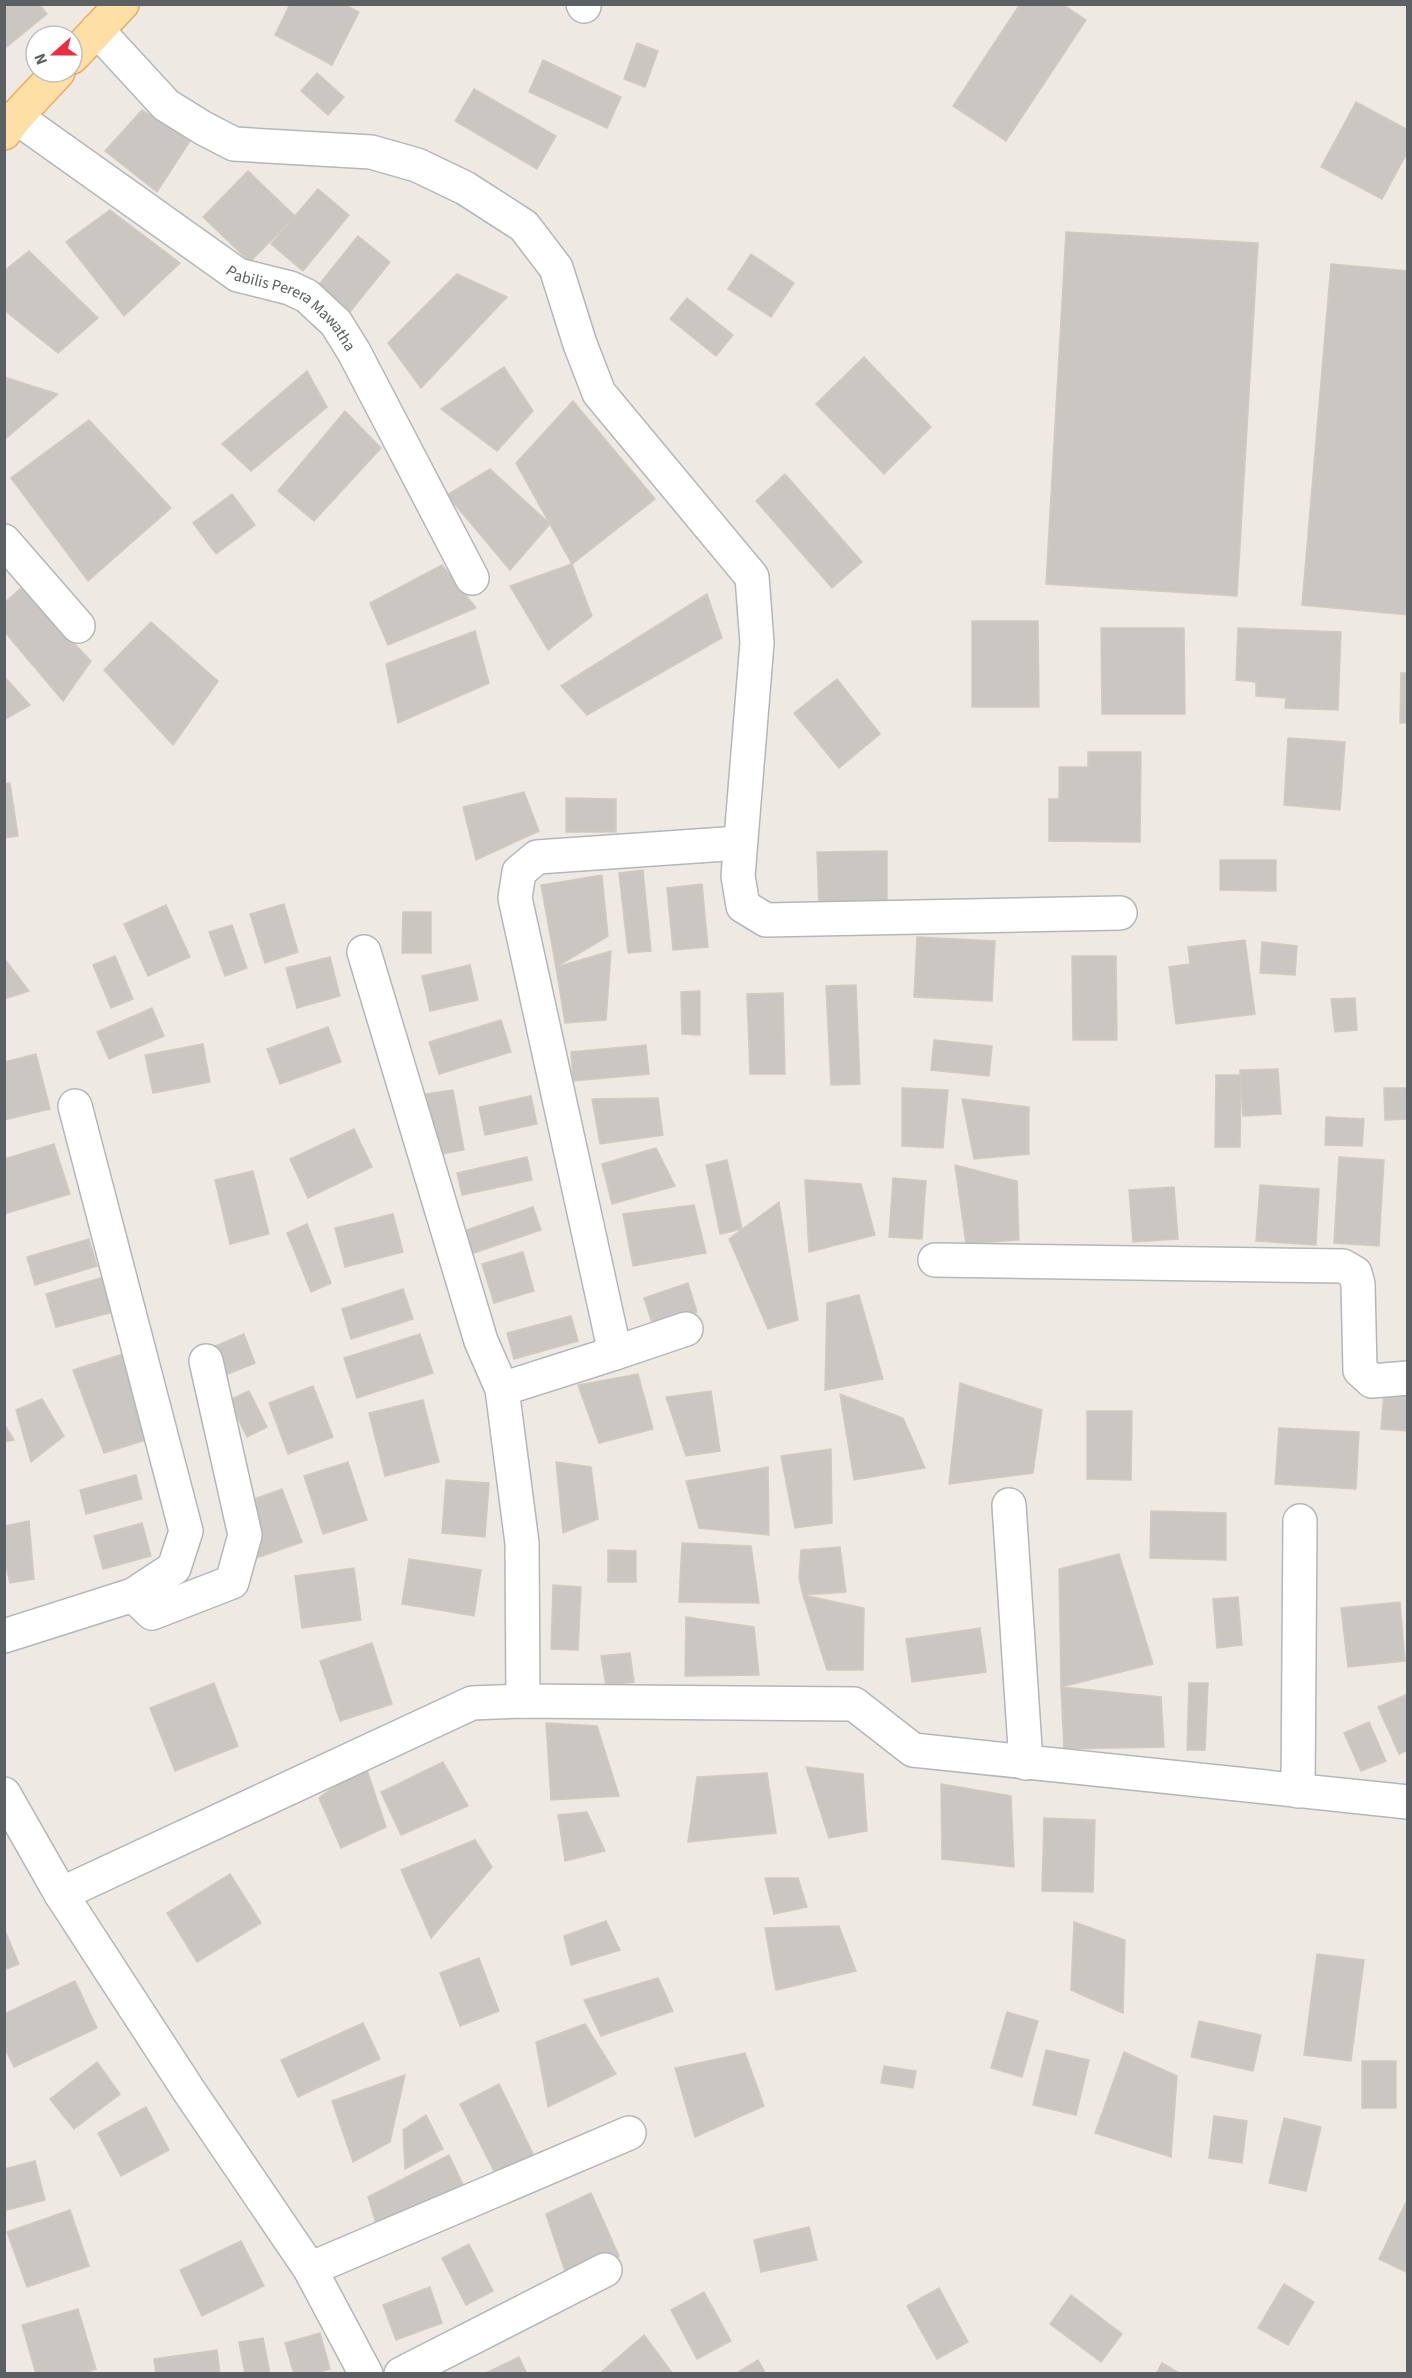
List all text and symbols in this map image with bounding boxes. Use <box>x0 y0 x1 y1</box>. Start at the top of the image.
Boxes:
north arrow <box>24 24 84 84</box>
text: N <box>29 50 53 68</box>
street label: Pabilis Perera Mawatha <box>221 260 361 356</box>

